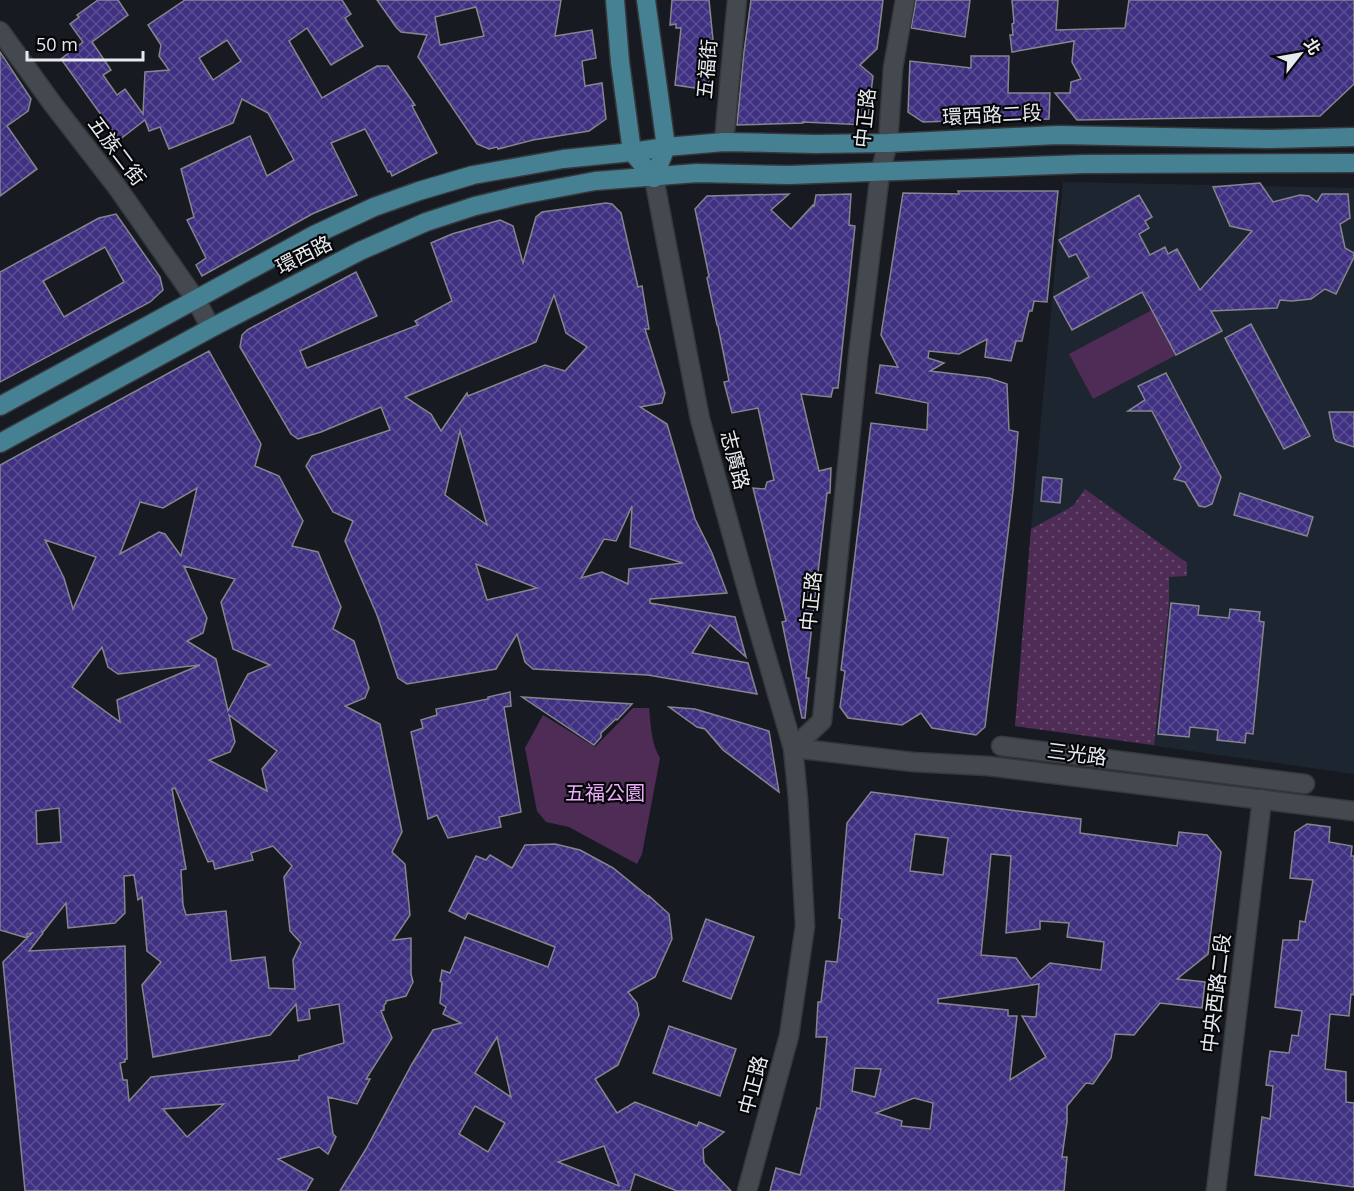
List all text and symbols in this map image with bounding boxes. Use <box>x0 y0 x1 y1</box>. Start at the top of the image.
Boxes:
scale bar <box>27 24 142 62</box>
north arrow <box>1270 24 1330 84</box>
text: 50 m <box>36 32 78 56</box>
text: 北 <box>1299 34 1326 59</box>
street label: 五福街 <box>690 38 723 100</box>
street label: 中正路 <box>848 87 881 149</box>
street label: 環西路二段 <box>941 98 1043 131</box>
street label: 五族二街 <box>83 111 152 191</box>
street label: 環西路 <box>271 229 337 280</box>
street label: 志廣路 <box>715 427 756 492</box>
street label: 中正路 <box>794 570 827 632</box>
street label: 三光路 <box>1046 736 1108 771</box>
park label: 五福公園 <box>565 779 645 806</box>
street label: 中央西路二段 <box>1195 932 1236 1054</box>
street label: 中正路 <box>732 1052 773 1117</box>

